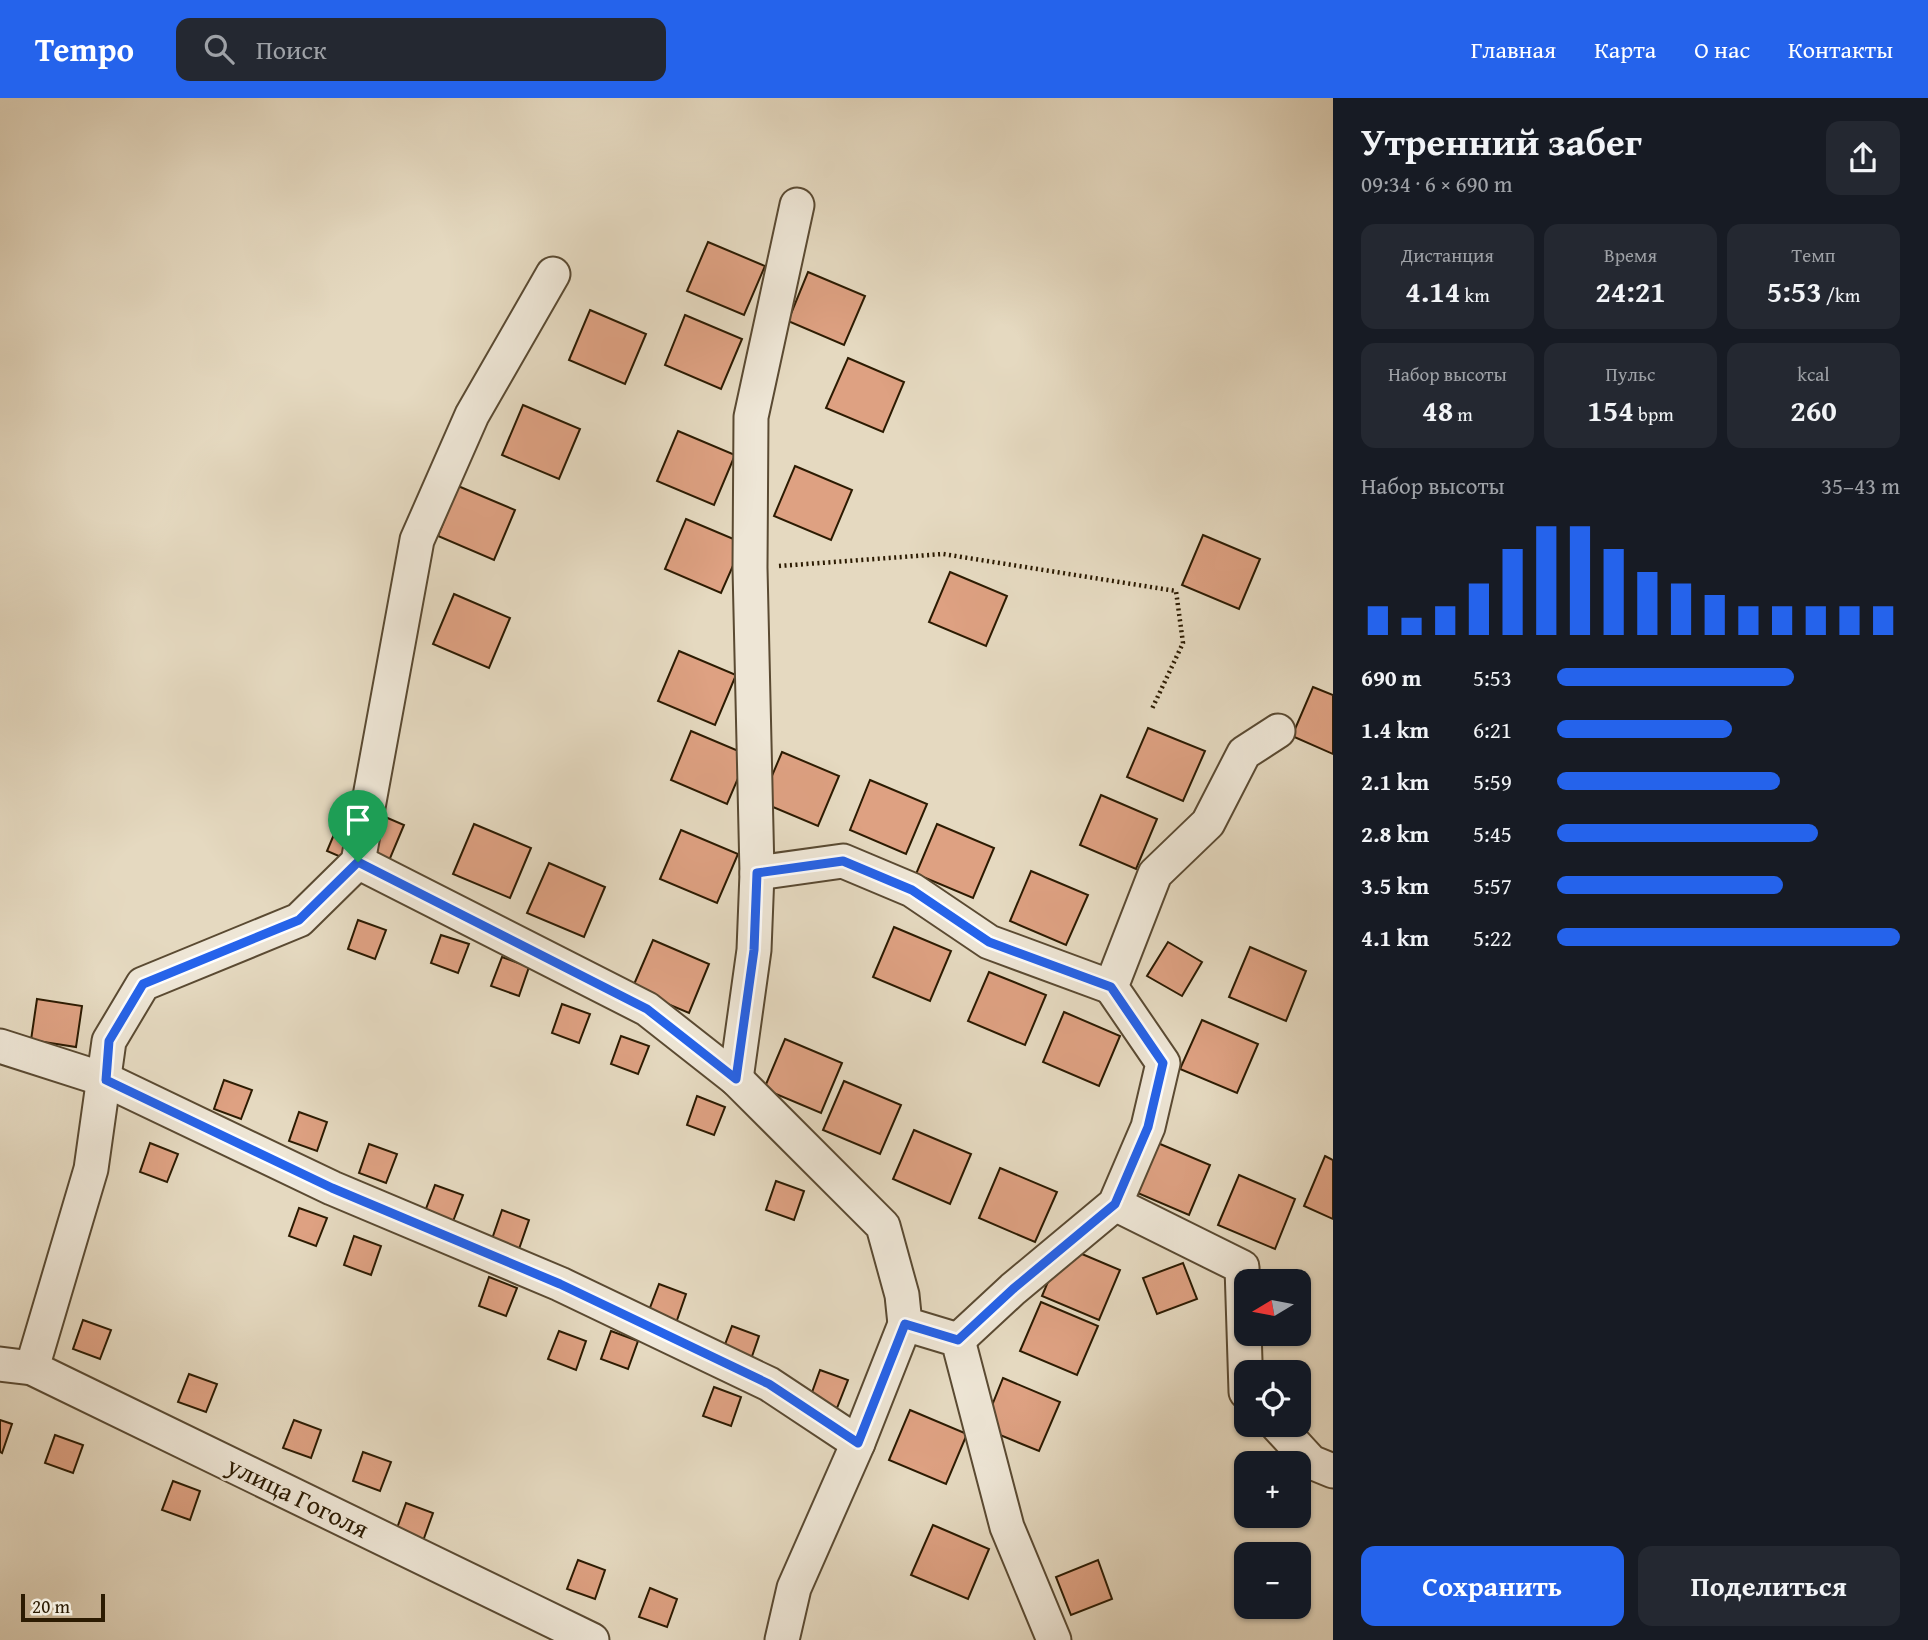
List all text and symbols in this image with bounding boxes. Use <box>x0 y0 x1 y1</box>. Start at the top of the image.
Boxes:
search box <box>176 18 666 81</box>
text: Tempo <box>35 25 134 73</box>
icon: search <box>200 30 238 68</box>
text: Поиск <box>256 30 327 69</box>
text: Главная <box>1471 32 1556 67</box>
text: Карта <box>1594 32 1656 67</box>
text: О нас <box>1694 32 1750 67</box>
text: Контакты <box>1788 32 1893 67</box>
text: Утренний забег <box>1361 113 1642 169</box>
button: share <box>1826 121 1900 195</box>
text: 09:34 · 6 × 690 m <box>1361 167 1513 200</box>
text: Дистанция <box>1401 241 1494 269</box>
text: Время <box>1604 241 1657 269</box>
text: Темп <box>1792 241 1835 269</box>
text: 4.14 <box>1405 269 1460 313</box>
text: 24:21 <box>1595 269 1666 313</box>
text: 5:53 <box>1767 269 1822 313</box>
text: km <box>1460 281 1490 309</box>
text: /km <box>1822 281 1860 309</box>
text: Набор высоты <box>1388 360 1507 388</box>
text: Пульс <box>1606 360 1655 388</box>
text: kcal <box>1797 360 1830 388</box>
text: 48 <box>1422 388 1453 432</box>
text: 154 <box>1587 388 1634 432</box>
text: 260 <box>1790 388 1837 432</box>
text: m <box>1453 400 1473 428</box>
text: bpm <box>1634 400 1674 428</box>
text: Набор высоты <box>1361 469 1505 502</box>
text: 35–43 m <box>1821 469 1900 502</box>
text: 690 m <box>1361 661 1422 694</box>
text: 5:53 <box>1473 661 1512 694</box>
text: 1.4 km <box>1361 713 1429 746</box>
text: 6:21 <box>1473 713 1512 746</box>
text: 2.1 km <box>1361 765 1429 798</box>
text: 5:59 <box>1473 765 1512 798</box>
pin <box>328 790 388 862</box>
icon: arrive <box>339 801 377 839</box>
text: 2.8 km <box>1361 817 1429 850</box>
text: 5:45 <box>1473 817 1512 850</box>
text: 3.5 km <box>1361 869 1429 902</box>
text: 5:57 <box>1473 869 1512 902</box>
text: 4.1 km <box>1361 921 1429 954</box>
text: 5:22 <box>1473 921 1512 954</box>
north arrow <box>1234 1269 1311 1346</box>
map controls <box>1234 1269 1311 1619</box>
button: locate <box>1234 1360 1311 1437</box>
street label: улица Гоголя <box>220 1445 376 1548</box>
button: + <box>1234 1451 1311 1528</box>
button: − <box>1234 1542 1311 1619</box>
button: Сохранить <box>1361 1546 1624 1626</box>
button: Поделиться <box>1638 1546 1900 1626</box>
scale bar <box>21 1591 105 1623</box>
text: 20 m <box>32 1592 70 1620</box>

